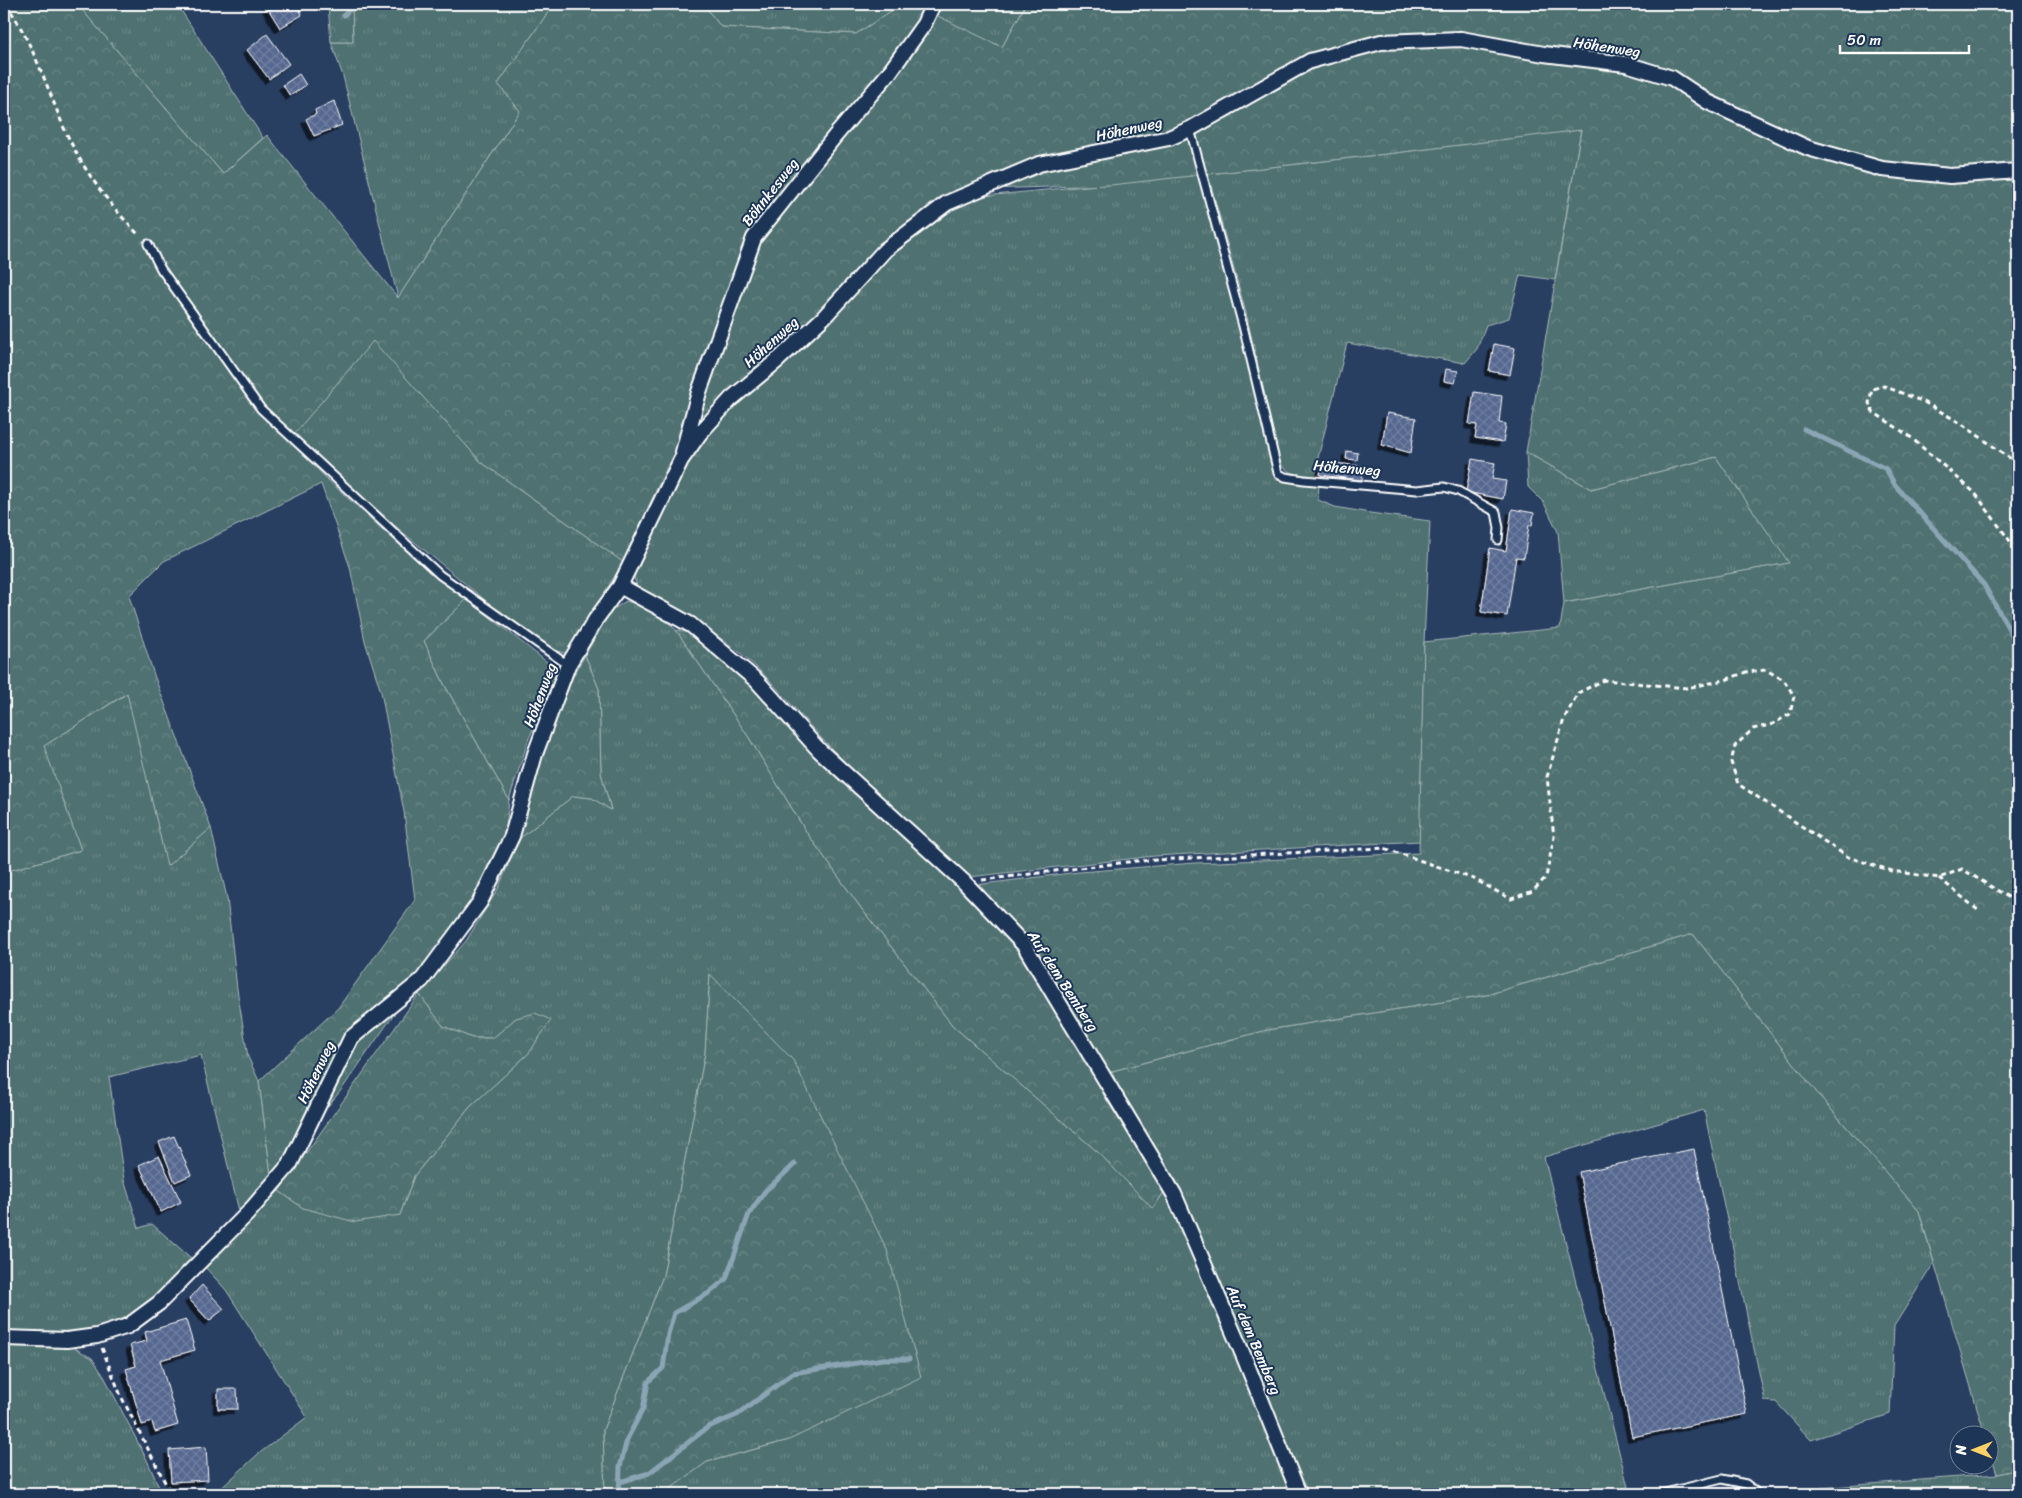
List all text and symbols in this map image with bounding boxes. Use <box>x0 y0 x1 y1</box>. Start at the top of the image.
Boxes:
scale bar <box>1840 22 1968 54</box>
text: 50 m <box>1847 27 1882 53</box>
street label: Höhenweg <box>1572 29 1643 65</box>
street label: Höhenweg <box>1093 109 1165 149</box>
street label: Böhnkesweg <box>735 152 805 232</box>
street label: Höhenweg <box>737 309 805 374</box>
street label: Höhenweg <box>1312 452 1382 484</box>
street label: Höhenweg <box>516 658 564 731</box>
street label: Auf dem Bemberg <box>1020 924 1106 1038</box>
street label: Höhenweg <box>290 1036 343 1108</box>
street label: Auf dem Bemberg <box>1219 1280 1289 1399</box>
north arrow <box>1950 1426 2000 1476</box>
text: N <box>1949 1445 1974 1456</box>

